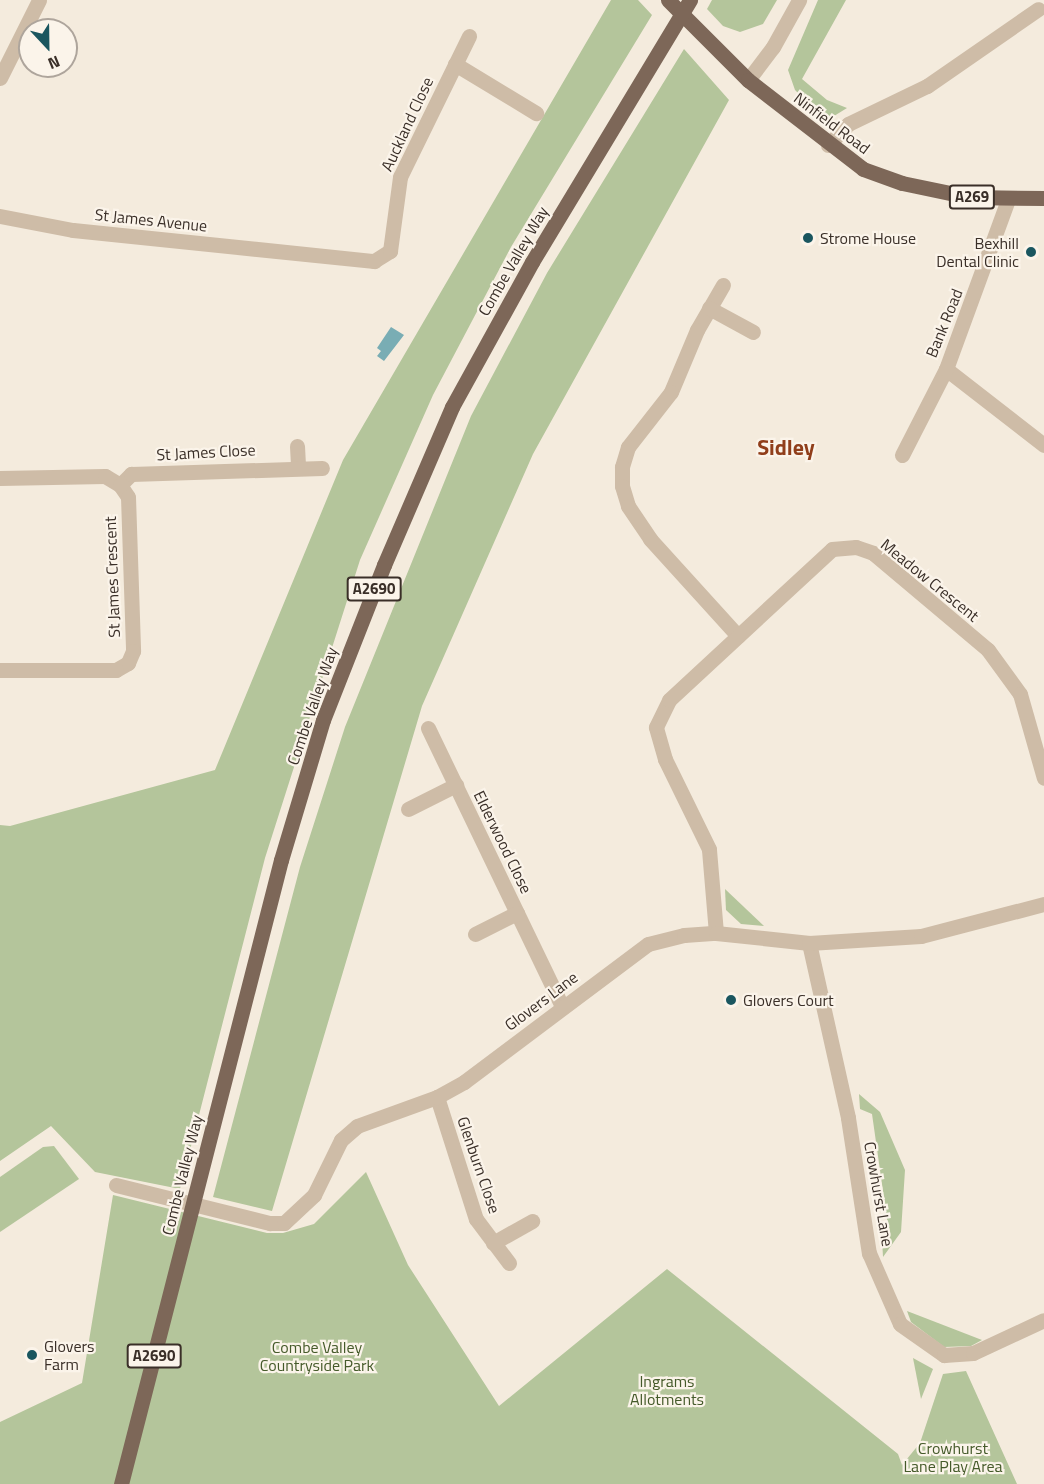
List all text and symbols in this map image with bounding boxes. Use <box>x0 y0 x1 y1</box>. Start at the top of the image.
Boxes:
north arrow <box>18 18 78 78</box>
text: N <box>44 50 64 76</box>
street label: Auckland Close <box>377 74 437 174</box>
street label: Ninfield Road <box>790 88 874 158</box>
road number: A269 <box>948 185 996 209</box>
street label: Combe Valley Way <box>474 203 552 319</box>
street label: St James Avenue <box>94 205 208 235</box>
place label: Strome House <box>820 228 916 248</box>
marker: Strome House <box>801 231 815 245</box>
place label: Bexhill Dental Clinic <box>936 233 1019 271</box>
marker: Bexhill Dental Clinic <box>1024 245 1038 259</box>
street label: Bank Road <box>922 286 966 360</box>
district label: Sidley <box>757 435 815 461</box>
street label: St James Close <box>156 440 256 464</box>
street label: St James Crescent <box>100 516 124 638</box>
street label: Meadow Crescent <box>877 535 983 625</box>
road number: A2690 <box>346 577 403 601</box>
street label: Combe Valley Way <box>283 645 341 767</box>
street label: Elderwood Close <box>470 787 536 897</box>
street label: Glovers Lane <box>501 967 581 1035</box>
place label: Glovers Court <box>743 990 834 1010</box>
marker: Glovers Court <box>724 993 738 1007</box>
street label: Combe Valley Way <box>158 1113 206 1237</box>
street label: Glenburn Close <box>453 1114 505 1216</box>
street label: Crowhurst Lane <box>860 1140 898 1248</box>
place label: Glovers Farm <box>44 1336 94 1374</box>
park label: Combe Valley Countryside Park <box>260 1337 374 1375</box>
road number: A2690 <box>126 1344 182 1368</box>
marker: Glovers Farm <box>25 1348 39 1362</box>
park label: Ingrams Allotments <box>630 1371 704 1409</box>
park label: Crowhurst Lane Play Area <box>903 1438 1003 1476</box>

